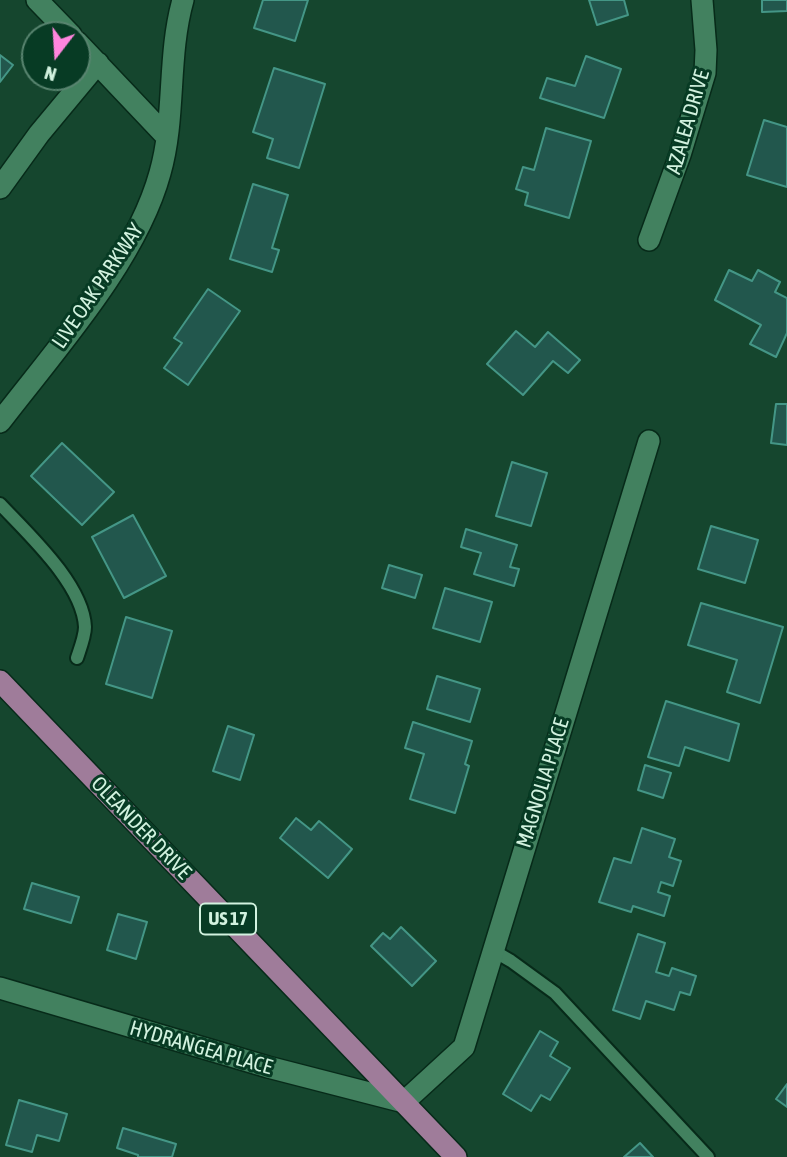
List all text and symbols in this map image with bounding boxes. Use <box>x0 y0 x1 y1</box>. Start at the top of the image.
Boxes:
north arrow <box>21 21 91 91</box>
text: N <box>42 62 59 86</box>
street label: AZALEA DRIVE <box>661 67 715 177</box>
street label: LIVE OAK PARKWAY <box>47 219 149 353</box>
street label: MAGNOLIA PLACE <box>511 715 575 851</box>
street label: OLEANDER DRIVE <box>86 771 196 885</box>
road number: US 17 <box>200 903 256 934</box>
street label: HYDRANGEA PLACE <box>127 1016 275 1080</box>

